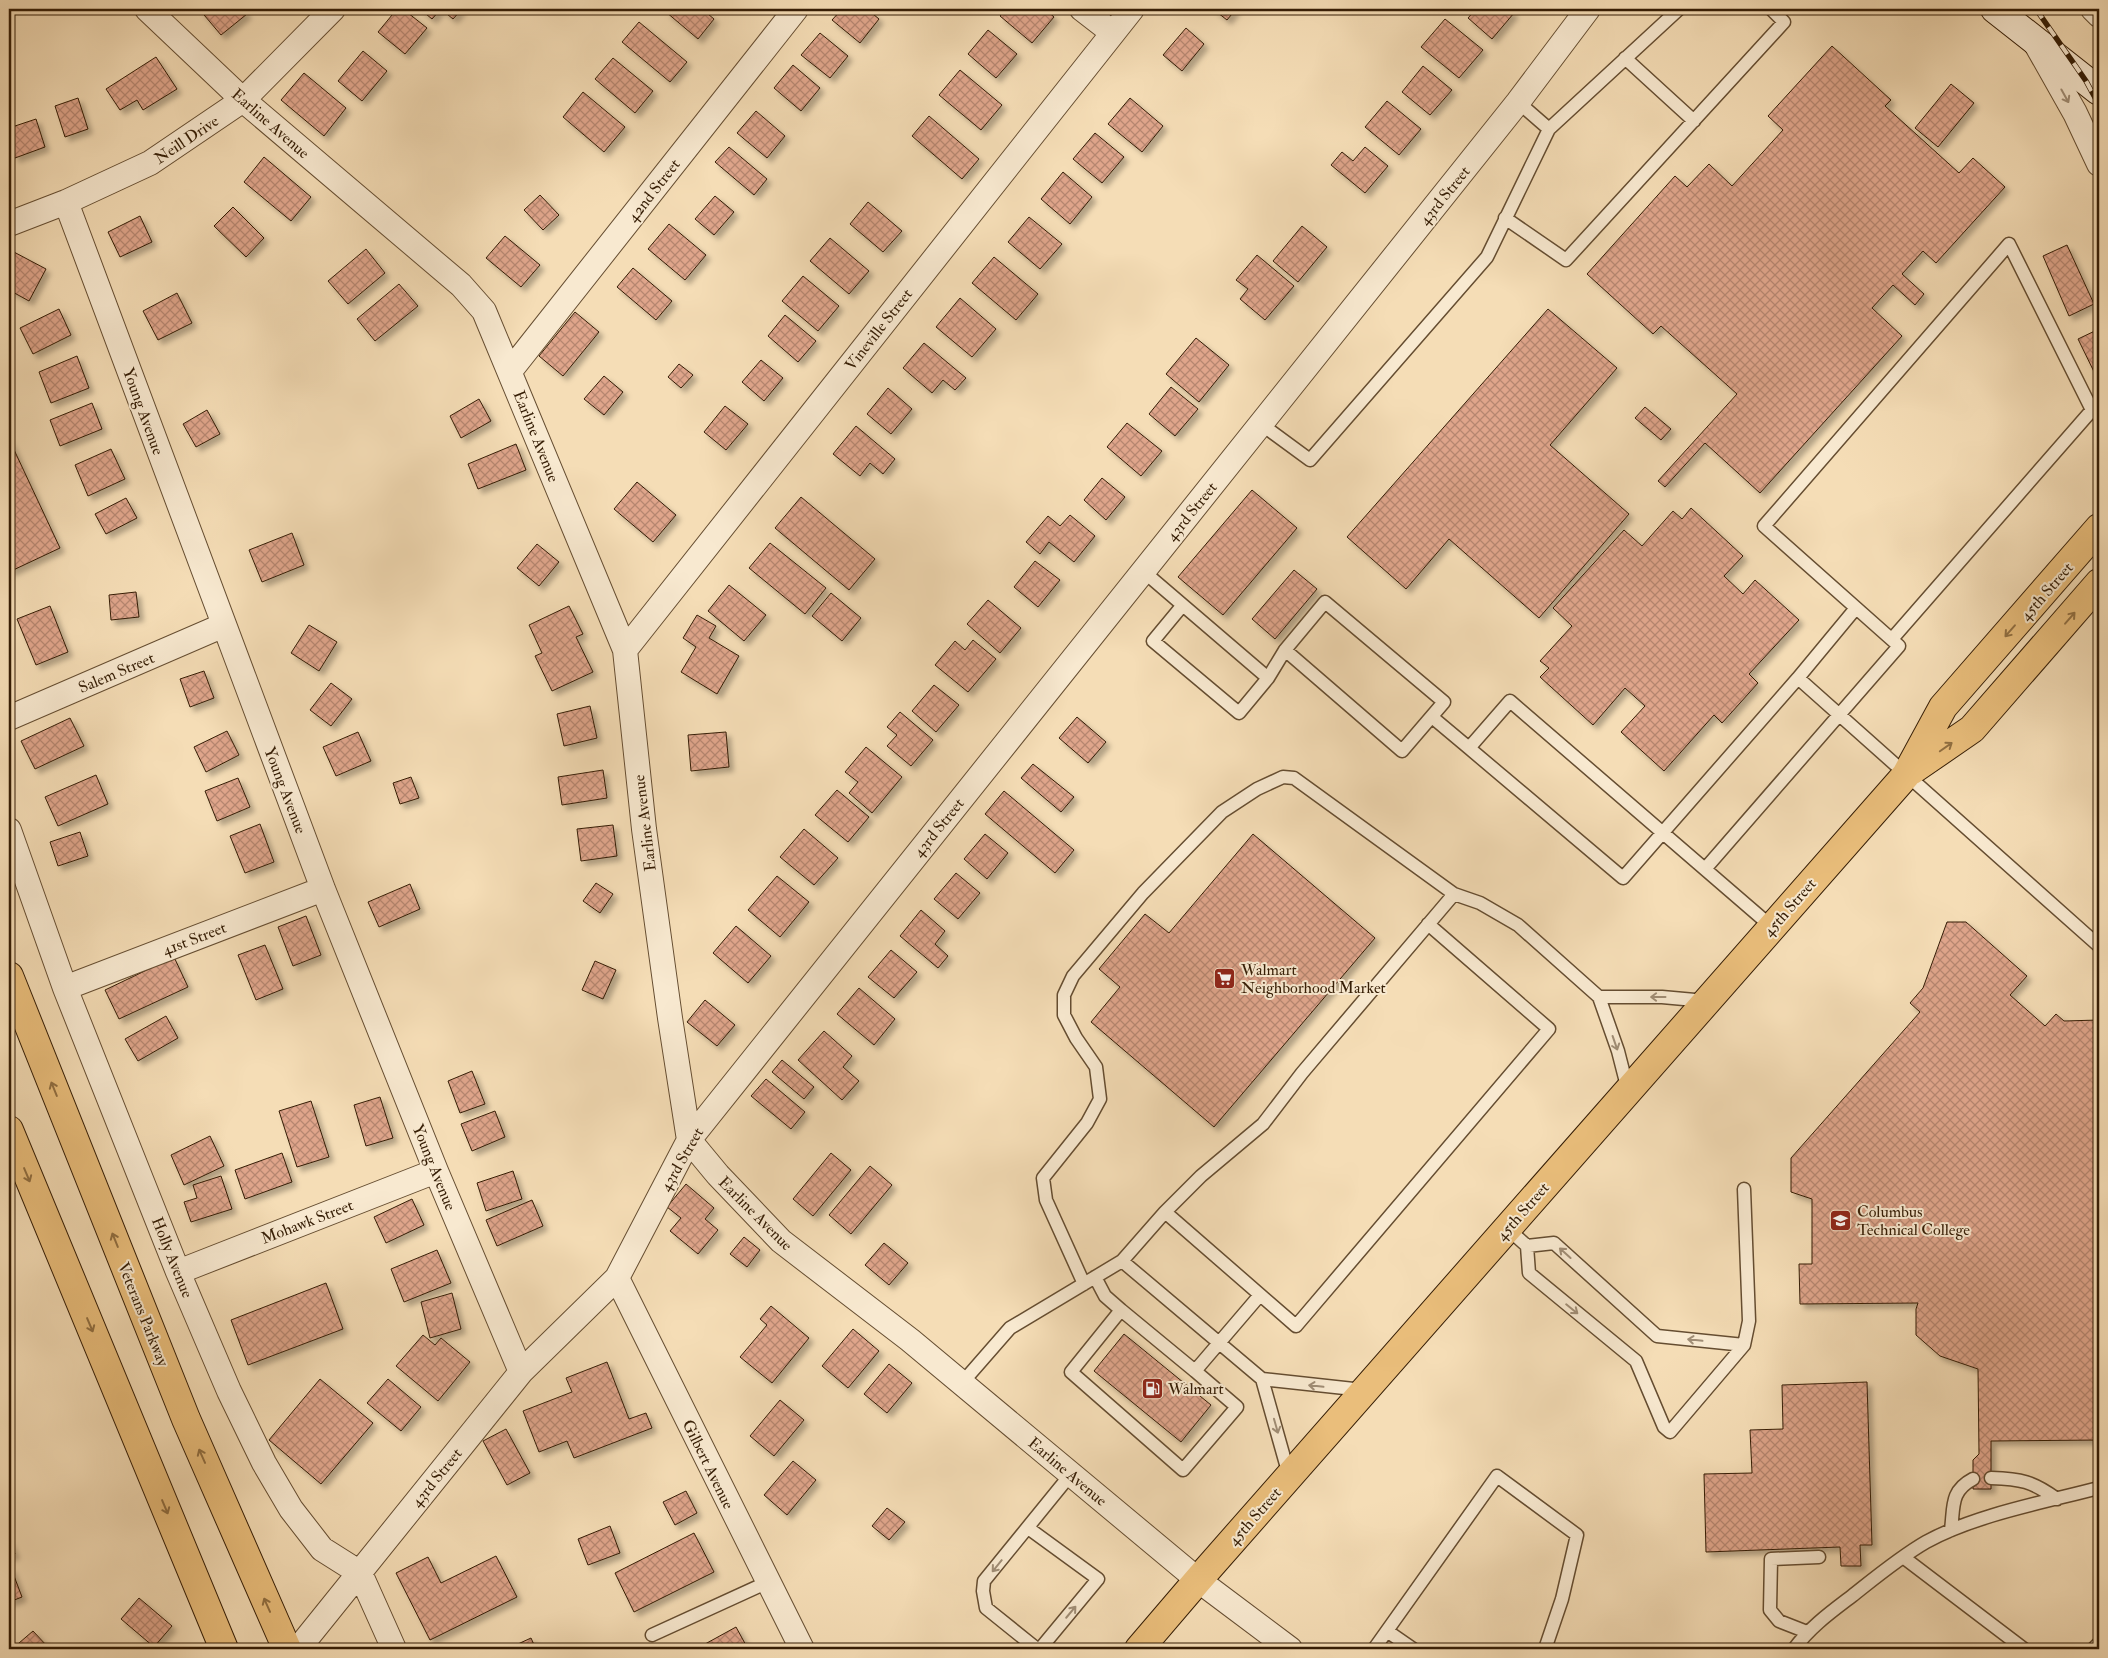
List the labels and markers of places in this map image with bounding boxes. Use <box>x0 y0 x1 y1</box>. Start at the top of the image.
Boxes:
place label: Walmart Neighborhood Market <box>1240 960 1386 998</box>
supermarket icon: Walmart Neighborhood Market <box>1213 966 1237 990</box>
place label: Columbus Technical College <box>1857 1202 1970 1240</box>
school or university icon: Columbus Technical College <box>1829 1208 1853 1232</box>
fuel station icon: Walmart <box>1140 1376 1164 1400</box>
place label: Walmart <box>1167 1379 1224 1399</box>

